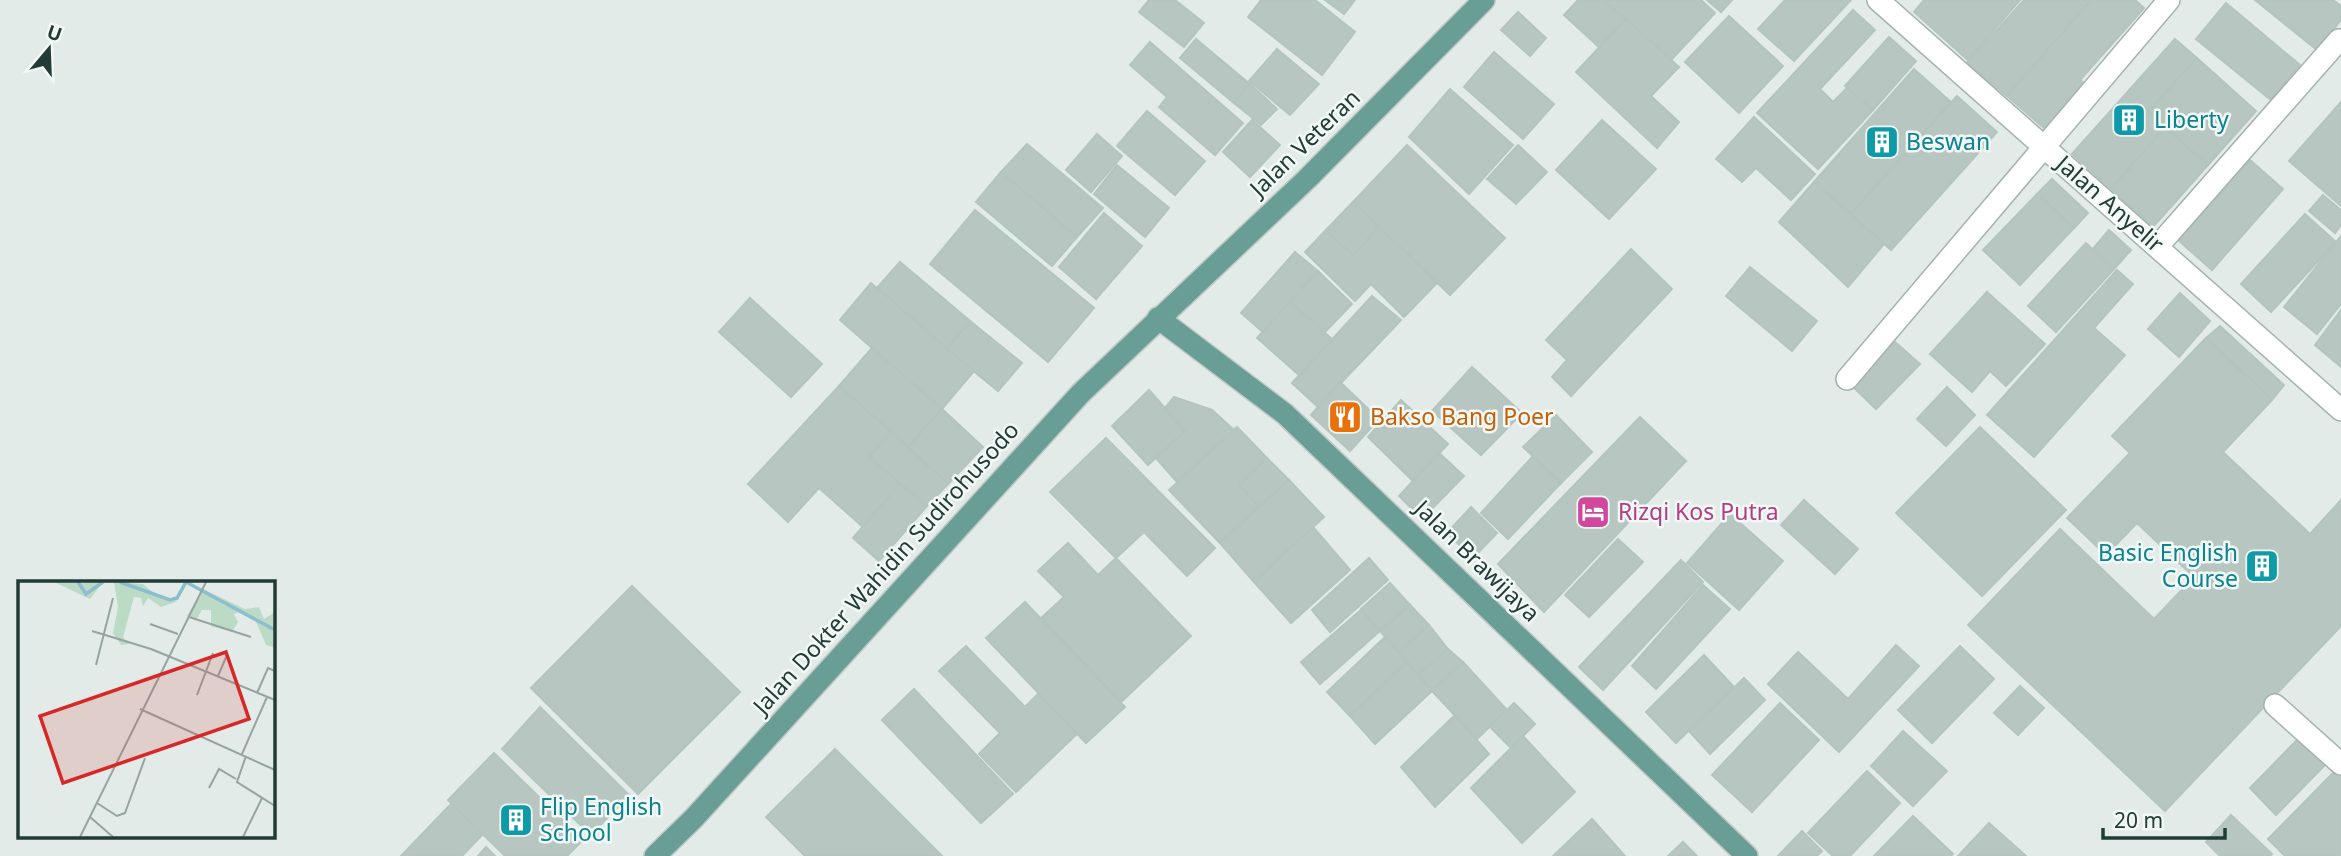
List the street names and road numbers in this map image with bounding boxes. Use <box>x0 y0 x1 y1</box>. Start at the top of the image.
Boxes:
street label: Jalan Veteran <box>1241 81 1366 204</box>
street label: Jalan Anyelir <box>2048 146 2172 259</box>
street label: Jalan Dokter Wahidin Sudirohusodo <box>744 414 1025 722</box>
street label: Jalan Brawijaya <box>1407 491 1547 628</box>

